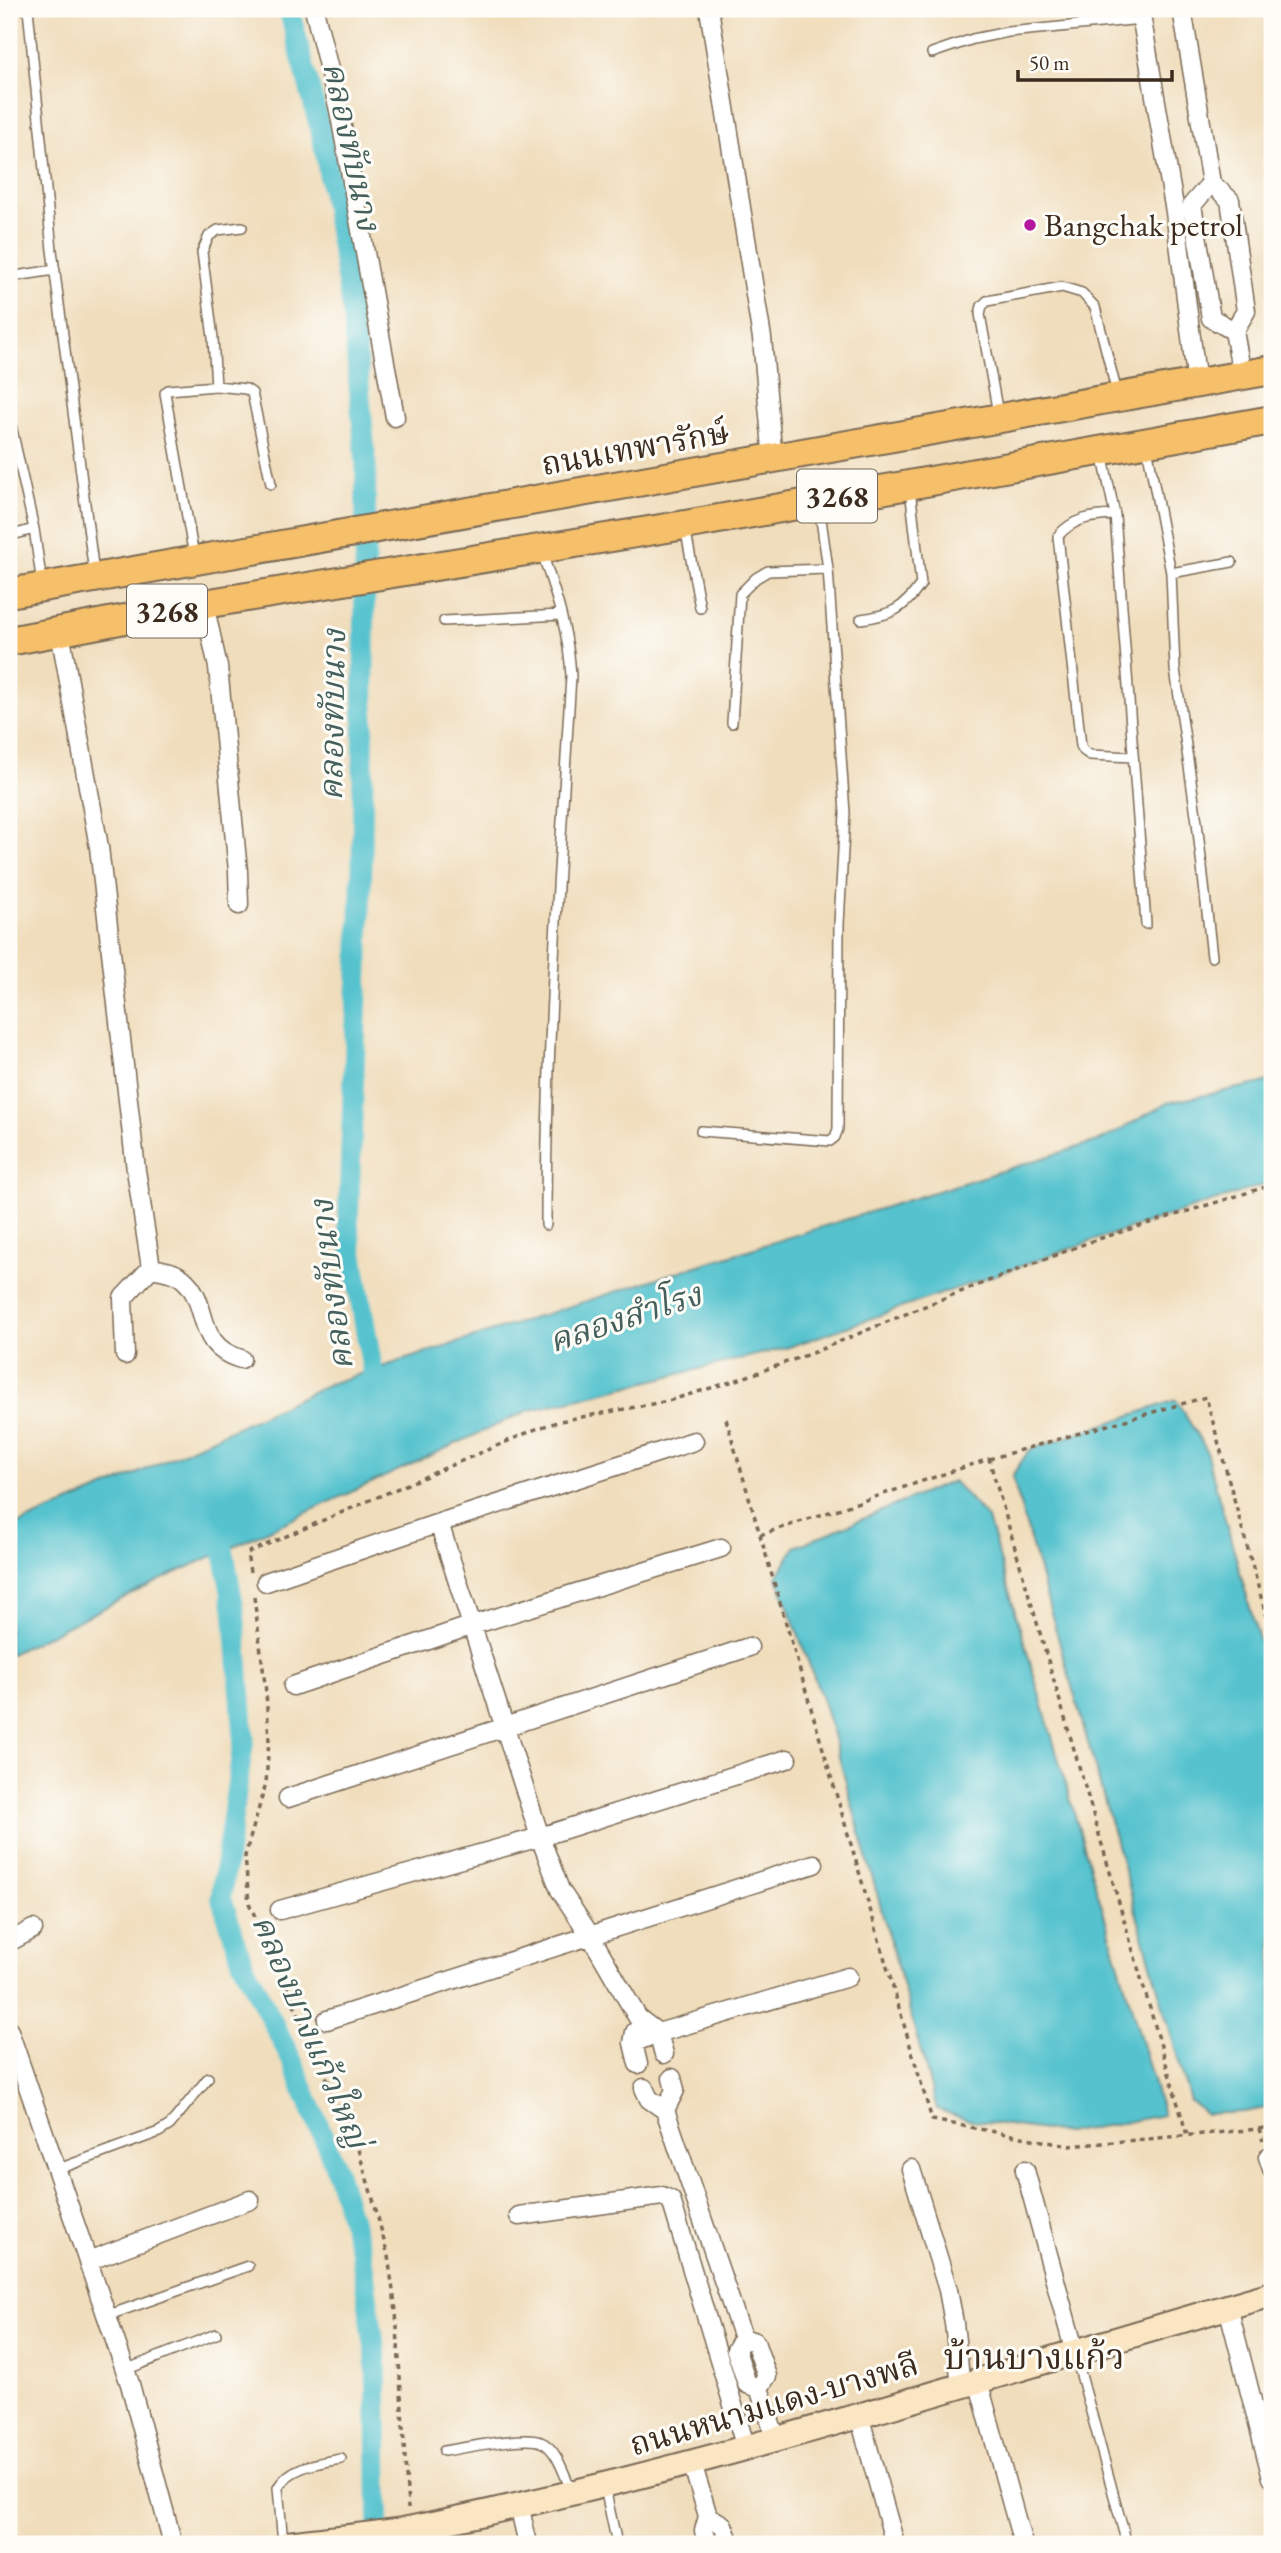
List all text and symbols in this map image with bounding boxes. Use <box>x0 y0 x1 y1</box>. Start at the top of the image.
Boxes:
scale bar <box>1018 38 1172 82</box>
text: 50 m <box>1029 49 1070 76</box>
water label: คลองทับนาง <box>313 58 391 236</box>
place label: Bangchak petrol <box>1044 204 1243 246</box>
marker: Bangchak petrol <box>1022 217 1038 233</box>
street label: ถนนเทพารักษ์ <box>538 411 732 485</box>
road number: 3268 <box>797 470 877 523</box>
road number: 3268 <box>127 584 207 638</box>
water label: คลองทับนาง <box>309 627 355 801</box>
water label: คลองทับนาง <box>299 1196 363 1373</box>
water label: คลองสำโรง <box>543 1271 708 1362</box>
water label: คลองบางแก้วใหญ่ <box>242 1907 382 2158</box>
district label: บ้านบางแก้ว <box>943 2334 1125 2379</box>
street label: ถนนหนามแดง-บางพลี <box>625 2343 923 2465</box>

